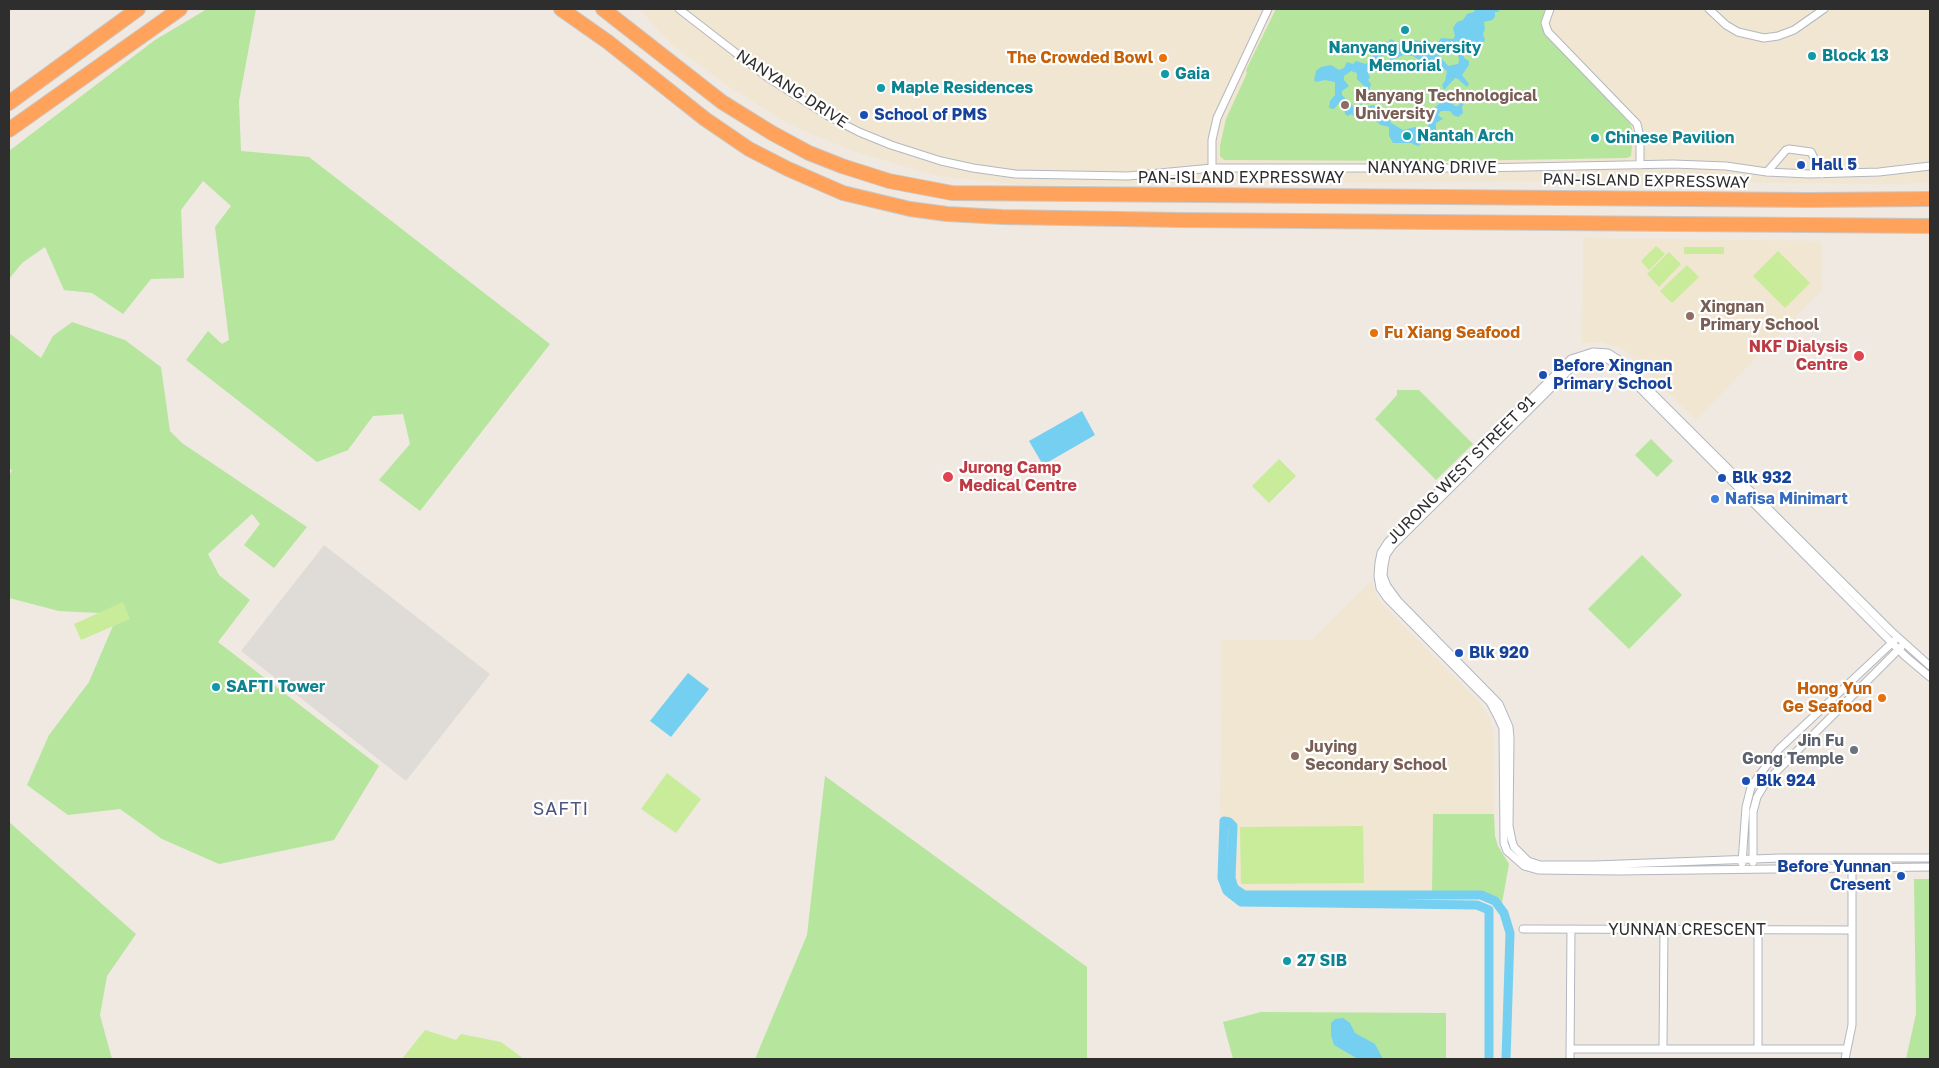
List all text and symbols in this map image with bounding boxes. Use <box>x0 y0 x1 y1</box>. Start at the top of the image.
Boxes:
marker: Nanyang University Memorial <box>1399 24 1411 36</box>
place label: Nanyang University Memorial <box>1329 38 1481 76</box>
street label: NANYANG DRIVE <box>732 46 852 132</box>
place label: Block 13 <box>1822 46 1889 66</box>
place label: The Crowded Bowl <box>1007 48 1153 68</box>
marker: Block 13 <box>1806 50 1818 62</box>
marker: The Crowded Bowl <box>1157 52 1169 64</box>
place label: Gaia <box>1175 64 1210 84</box>
marker: Gaia <box>1159 68 1171 80</box>
place label: Maple Residences <box>891 78 1033 98</box>
marker: Maple Residences <box>875 82 887 94</box>
place label: Nanyang Technological University <box>1355 86 1537 124</box>
marker: Nanyang Technological University <box>1339 99 1351 111</box>
place label: School of PMS <box>874 105 987 125</box>
marker: School of PMS <box>858 109 870 121</box>
place label: Nantah Arch <box>1417 126 1514 146</box>
place label: Chinese Pavilion <box>1605 128 1734 148</box>
marker: Nantah Arch <box>1401 130 1413 142</box>
marker: Chinese Pavilion <box>1589 132 1601 144</box>
place label: Hall 5 <box>1811 155 1857 175</box>
street label: NANYANG DRIVE <box>1367 158 1497 178</box>
marker: Hall 5 <box>1795 159 1807 171</box>
street label: PAN-ISLAND EXPRESSWAY <box>1138 168 1344 188</box>
street label: PAN-ISLAND EXPRESSWAY <box>1543 170 1749 192</box>
place label: Xingnan Primary School <box>1700 297 1819 335</box>
marker: Xingnan Primary School <box>1684 310 1696 322</box>
place label: Fu Xiang Seafood <box>1384 323 1520 343</box>
marker: Fu Xiang Seafood <box>1368 327 1380 339</box>
place label: NKF Dialysis Centre <box>1749 337 1848 375</box>
marker: NKF Dialysis Centre <box>1852 349 1866 363</box>
place label: Before Xingnan Primary School <box>1553 356 1673 394</box>
marker: Before Xingnan Primary School <box>1537 369 1549 381</box>
street label: JURONG WEST STREET 91 <box>1383 392 1539 548</box>
place label: Jurong Camp Medical Centre <box>959 458 1077 496</box>
place label: Blk 932 <box>1732 468 1792 488</box>
marker: Jurong Camp Medical Centre <box>941 470 955 484</box>
marker: Blk 932 <box>1716 472 1728 484</box>
place label: Nafisa Minimart <box>1725 489 1848 509</box>
marker: Nafisa Minimart <box>1709 493 1721 505</box>
place label: Blk 920 <box>1469 643 1529 663</box>
marker: Blk 920 <box>1453 647 1465 659</box>
place label: SAFTI Tower <box>226 677 325 697</box>
place label: Hong Yun Ge Seafood <box>1783 679 1872 717</box>
marker: SAFTI Tower <box>210 681 222 693</box>
marker: Hong Yun Ge Seafood <box>1876 692 1888 704</box>
place label: Jin Fu Gong Temple <box>1742 731 1844 769</box>
place label: Juying Secondary School <box>1305 737 1447 775</box>
marker: Jin Fu Gong Temple <box>1848 744 1860 756</box>
marker: Juying Secondary School <box>1289 750 1301 762</box>
place label: Blk 924 <box>1756 771 1816 791</box>
marker: Blk 924 <box>1740 775 1752 787</box>
district label: SAFTI <box>532 798 590 820</box>
place label: Before Yunnan Cresent <box>1777 857 1891 895</box>
marker: Before Yunnan Cresent <box>1895 870 1907 882</box>
street label: YUNNAN CRESCENT <box>1608 920 1766 940</box>
place label: 27 SIB <box>1297 951 1347 971</box>
marker: 27 SIB <box>1281 955 1293 967</box>

